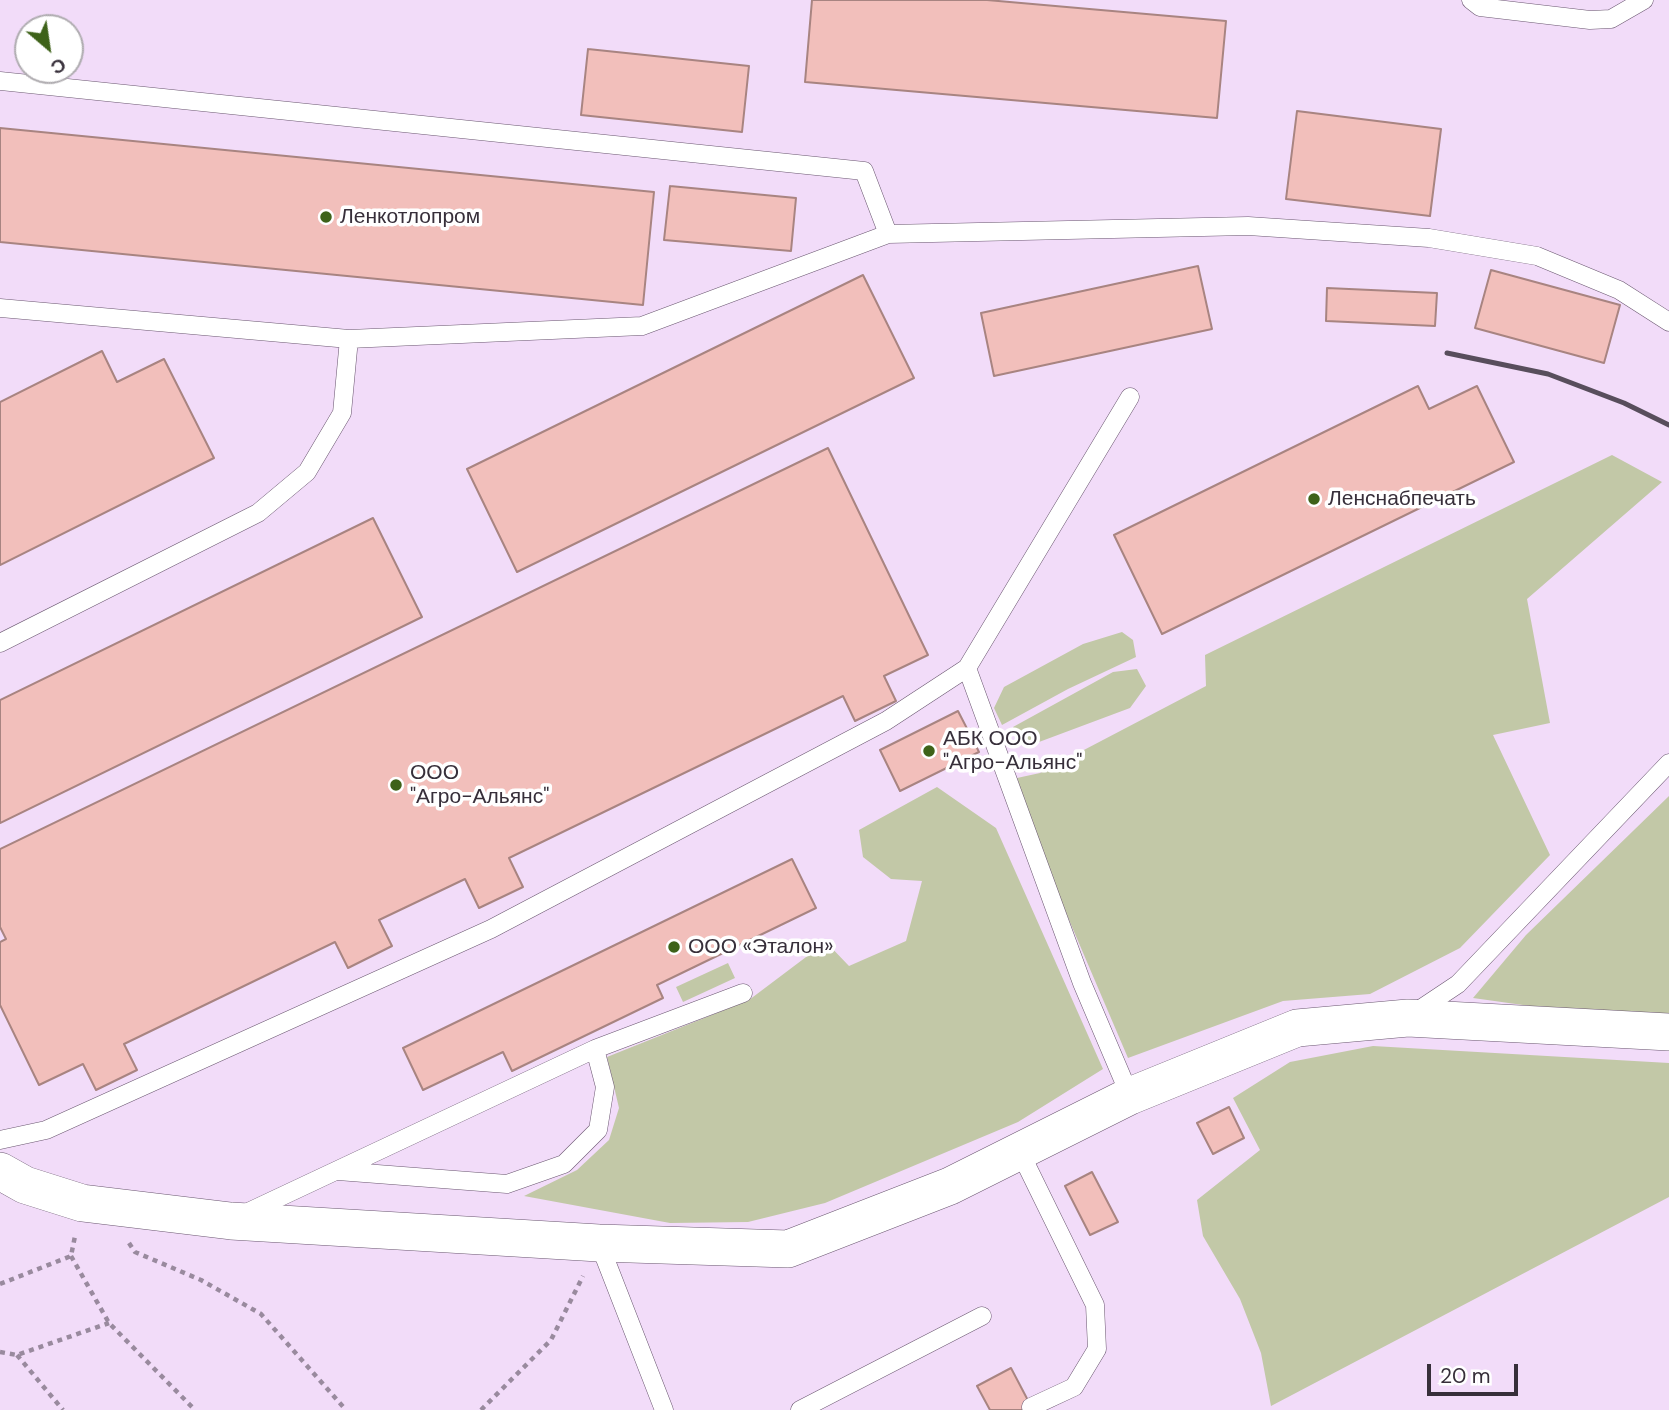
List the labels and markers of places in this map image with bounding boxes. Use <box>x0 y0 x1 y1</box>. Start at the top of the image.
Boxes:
place label: Ленкотлопром <box>340 204 480 230</box>
marker: Ленкотлопром <box>318 209 334 225</box>
place label: Ленснабпечать <box>1328 486 1476 512</box>
marker: Ленснабпечать <box>1306 491 1322 507</box>
place label: АБК ООО "Агро-Альянс" <box>943 726 1082 776</box>
marker: АБК ООО "Агро-Альянс" <box>921 743 937 759</box>
place label: ООО "Агро-Альянс" <box>410 760 549 810</box>
marker: ООО "Агро-Альянс" <box>388 777 404 793</box>
place label: ООО «Эталон» <box>688 934 833 960</box>
marker: ООО «Эталон» <box>666 939 682 955</box>

